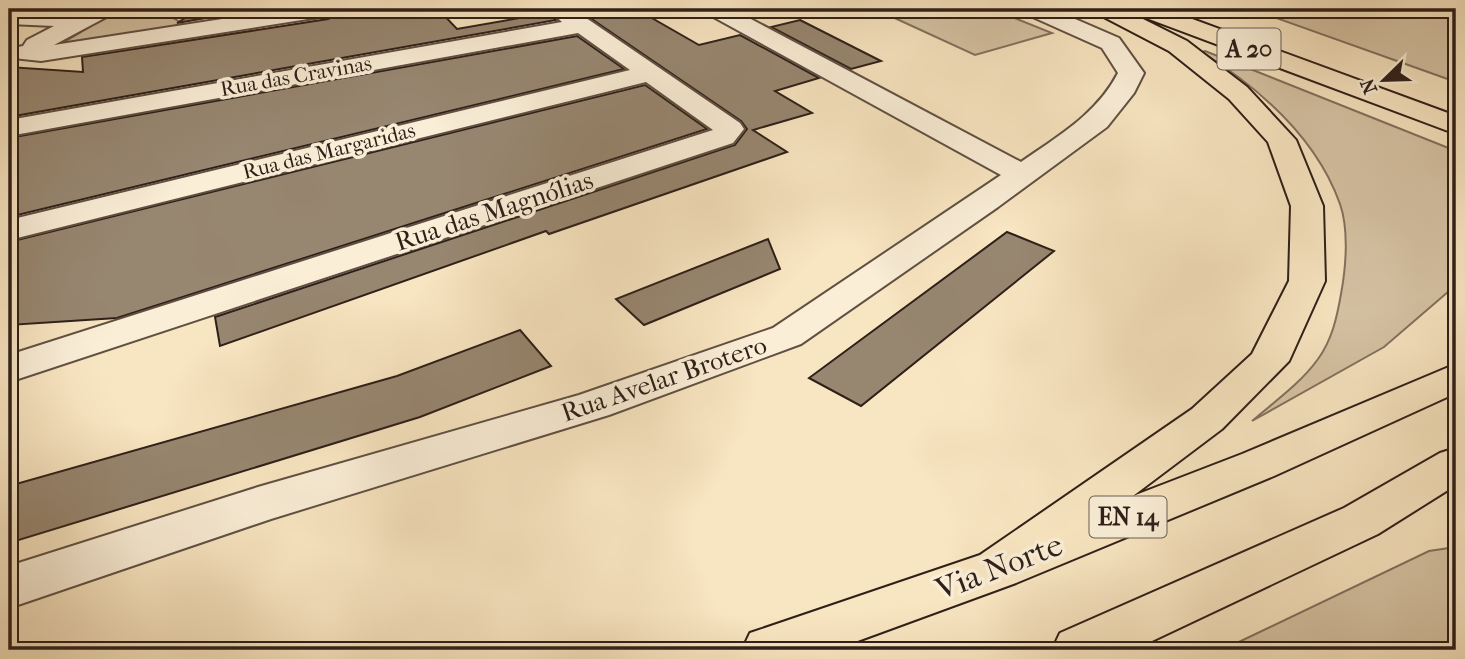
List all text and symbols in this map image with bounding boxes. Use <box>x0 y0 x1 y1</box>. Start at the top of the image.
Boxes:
road number: A 20 <box>1218 28 1280 70</box>
north arrow <box>1350 46 1420 116</box>
street label: Rua das Cravinas <box>219 51 374 101</box>
text: N <box>1356 75 1382 97</box>
street label: Rua das Margaridas <box>240 118 418 184</box>
street label: Rua das Magnólias <box>391 164 597 258</box>
street label: Rua Avelar Brotero <box>557 329 771 429</box>
road number: EN 14 <box>1090 496 1166 538</box>
street label: Via Norte <box>930 526 1068 608</box>

